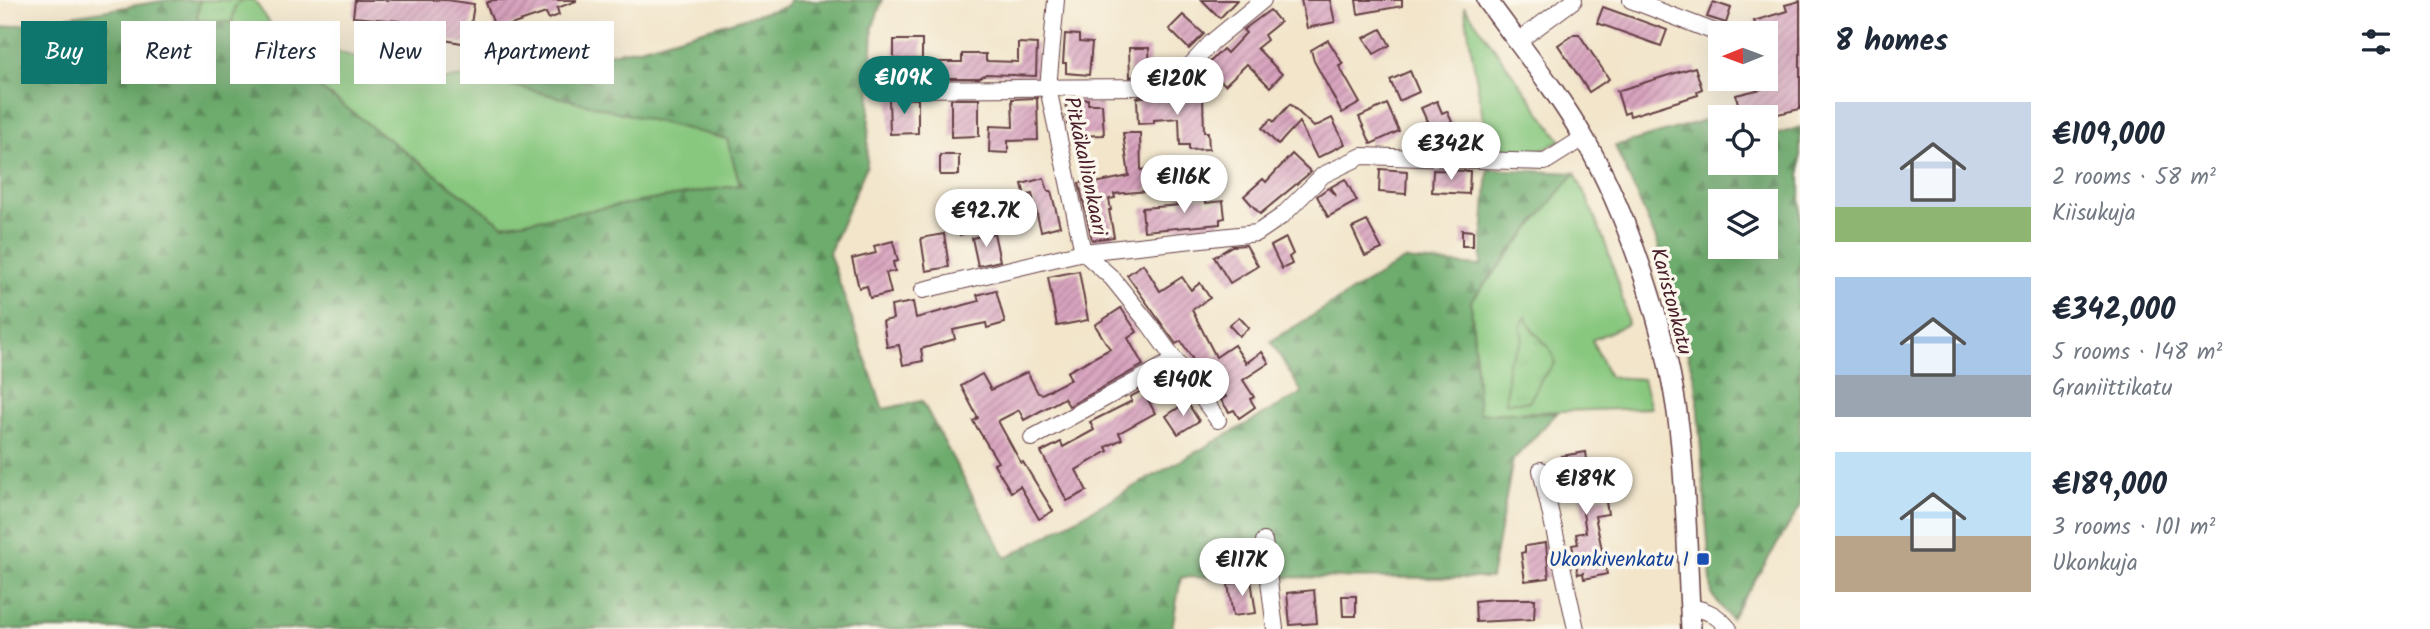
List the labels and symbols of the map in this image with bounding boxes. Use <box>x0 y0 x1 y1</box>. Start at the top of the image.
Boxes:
north arrow <box>1708 21 1778 91</box>
pin: €109K <box>855 57 953 116</box>
pin: €120K <box>1128 58 1226 117</box>
street label: Pitkäkallionkaari <box>1054 94 1116 240</box>
pin: €342K <box>1402 122 1500 182</box>
pin: €116K <box>1135 156 1233 215</box>
pin: €92.7K <box>929 190 1043 249</box>
street label: Karistonkatu <box>1640 244 1701 359</box>
pin: €140K <box>1134 358 1232 418</box>
pin: €189K <box>1537 458 1635 517</box>
pin: €117K <box>1193 538 1291 598</box>
place label: Ukonkivenkatu I <box>1549 544 1689 577</box>
marker: Ukonkivenkatu I <box>1695 551 1711 567</box>

